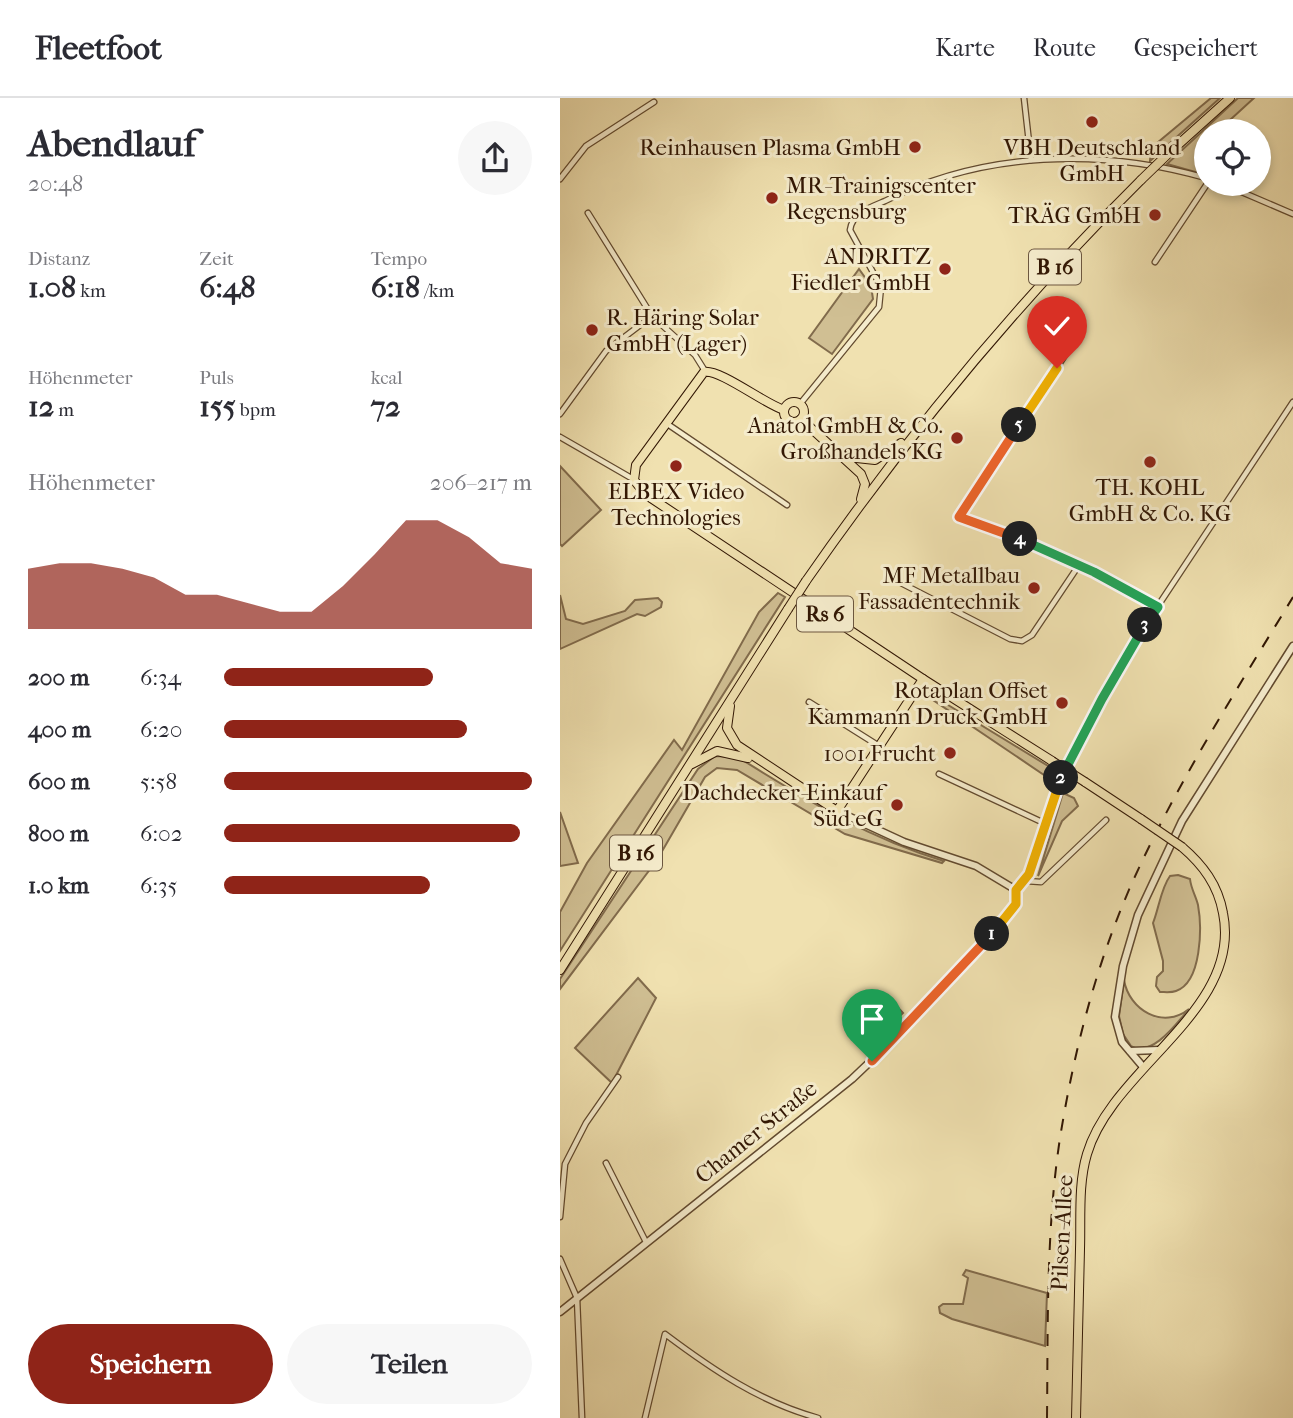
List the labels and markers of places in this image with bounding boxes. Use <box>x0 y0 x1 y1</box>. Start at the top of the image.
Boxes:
marker: VBH Deutschland GmbH <box>1084 114 1100 130</box>
place label: Reinhausen Plasma GmbH <box>639 134 901 161</box>
place label: VBH Deutschland GmbH <box>1002 134 1181 187</box>
marker: Reinhausen Plasma GmbH <box>907 139 923 155</box>
place label: MR-Trainigscenter Regensburg <box>786 172 976 225</box>
marker: MR-Trainigscenter Regensburg <box>764 190 780 206</box>
place label: TRÄG GmbH <box>1008 202 1141 229</box>
marker: TRÄG GmbH <box>1147 207 1163 223</box>
place label: ANDRITZ Fiedler GmbH <box>791 243 931 296</box>
marker: ANDRITZ Fiedler GmbH <box>937 261 953 277</box>
pin <box>1027 296 1087 368</box>
place label: R. Häring Solar GmbH (Lager) <box>606 304 759 357</box>
marker: R. Häring Solar GmbH (Lager) <box>584 322 600 338</box>
pin: 5 <box>1002 408 1036 442</box>
place label: Anatol GmbH & Co. Großhandels KG <box>747 412 943 465</box>
marker: Anatol GmbH & Co. Großhandels KG <box>949 430 965 446</box>
marker: TH. KOHL GmbH & Co. KG <box>1142 454 1158 470</box>
marker: ELBEX Video Technologies <box>668 458 684 474</box>
place label: TH. KOHL GmbH & Co. KG <box>1069 474 1231 527</box>
place label: ELBEX Video Technologies <box>608 478 744 531</box>
pin: 4 <box>1002 522 1037 556</box>
place label: MF Metallbau Fassadentechnik <box>858 562 1021 615</box>
marker: MF Metallbau Fassadentechnik <box>1026 580 1042 596</box>
pin: 3 <box>1128 608 1162 642</box>
place label: Rotaplan Offset Kammann Druck GmbH <box>807 677 1048 730</box>
marker: Rotaplan Offset Kammann Druck GmbH <box>1054 695 1070 711</box>
place label: 1001 Frucht <box>823 740 936 767</box>
marker: 1001 Frucht <box>942 745 958 761</box>
pin: 2 <box>1044 760 1078 796</box>
place label: Dachdecker-Einkauf Süd eG <box>682 779 887 832</box>
marker: Dachdecker-Einkauf Süd eG <box>889 797 905 813</box>
pin: 1 <box>974 916 1010 952</box>
pin <box>842 989 902 1061</box>

